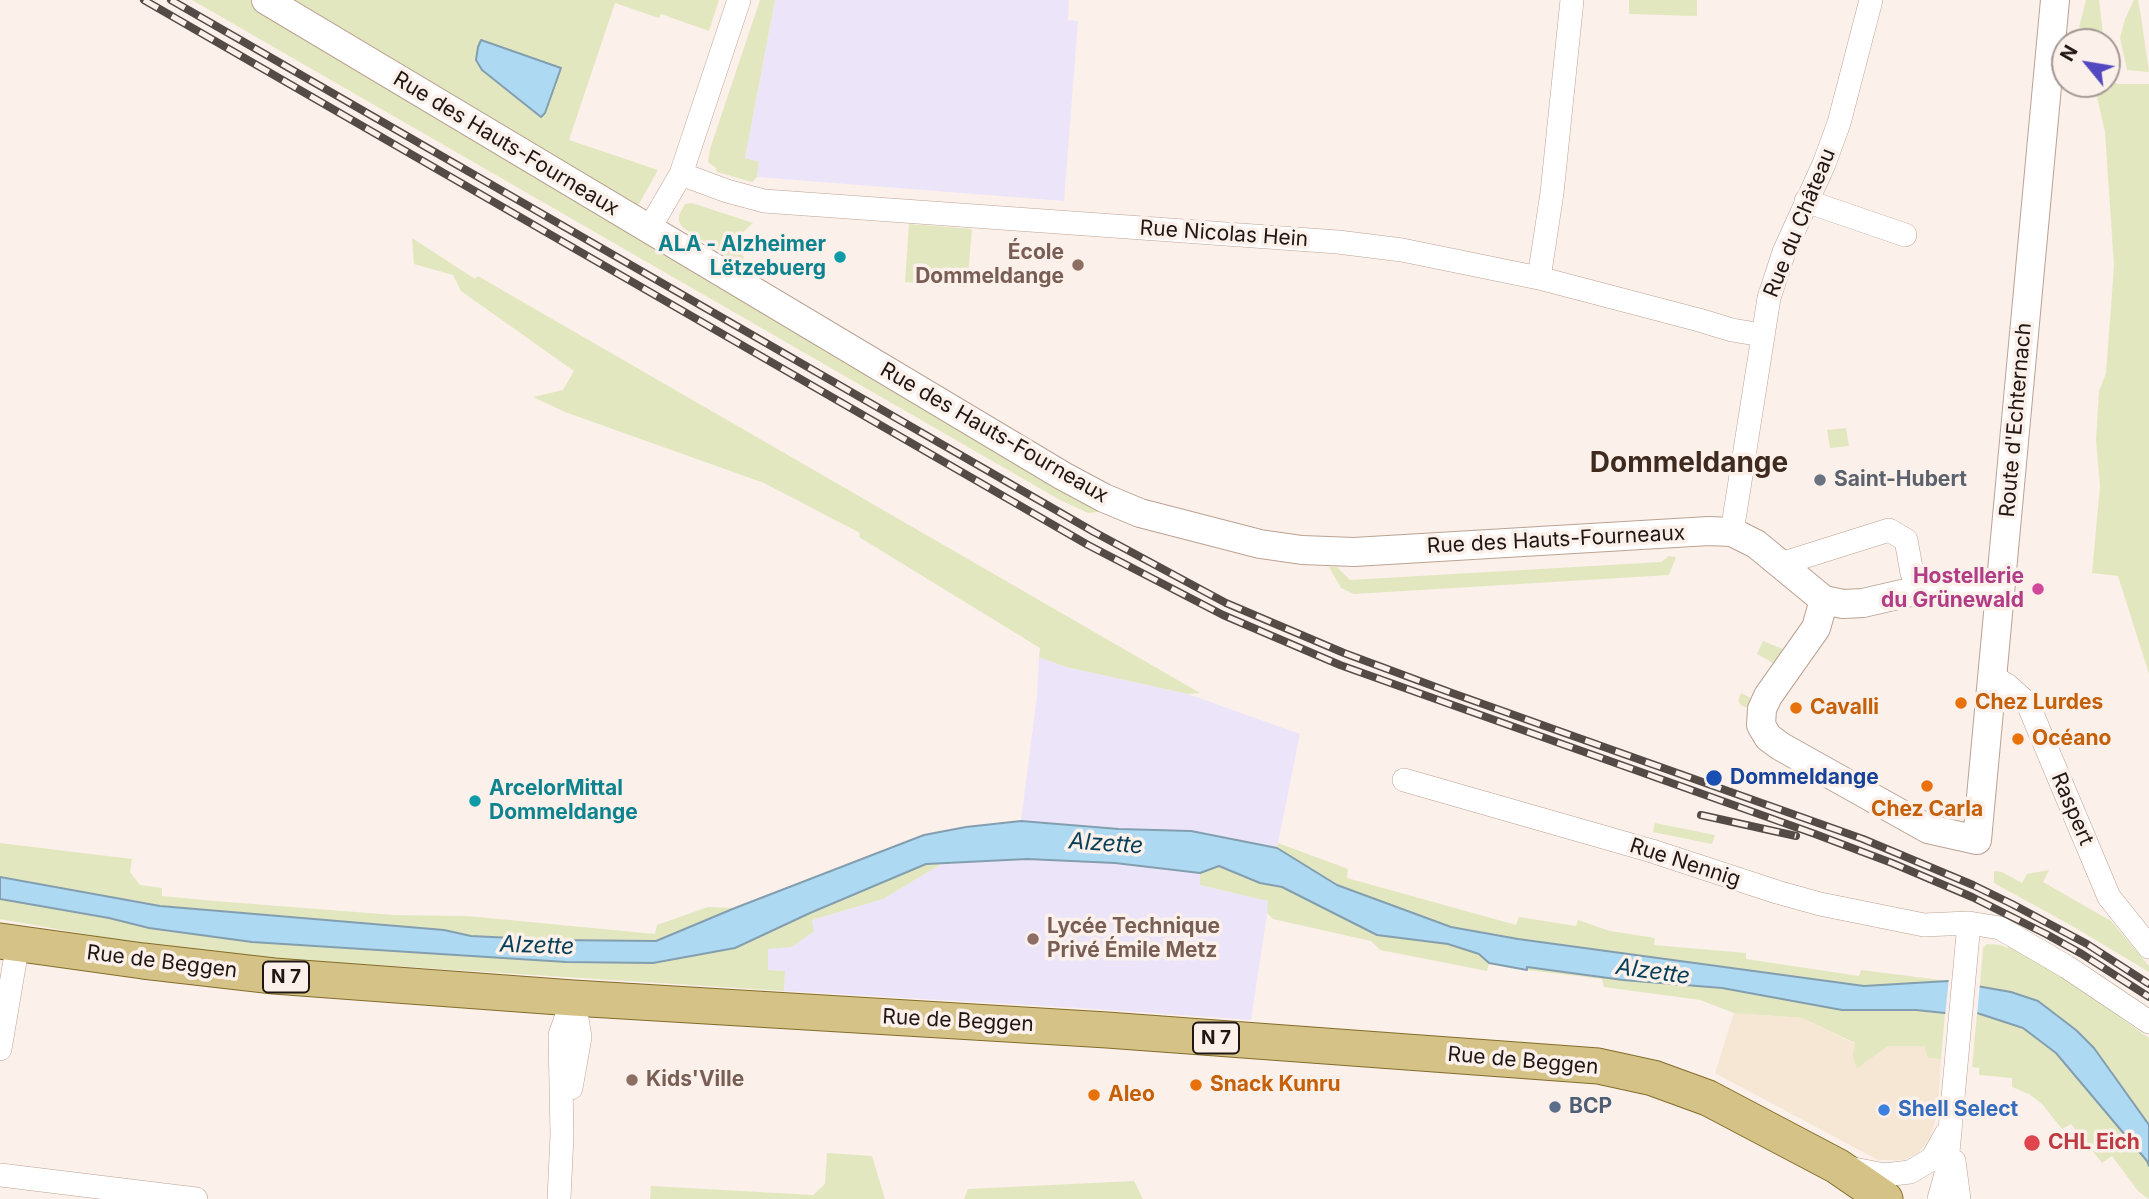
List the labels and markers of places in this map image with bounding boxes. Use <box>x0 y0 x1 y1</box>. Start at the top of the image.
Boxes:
place label: ALA - Alzheimer Lëtzebuerg <box>658 232 826 282</box>
place label: École Dommeldange <box>915 240 1064 290</box>
marker: ALA - Alzheimer Lëtzebuerg <box>832 249 848 265</box>
marker: École Dommeldange <box>1070 257 1086 273</box>
place label: Saint-Hubert <box>1834 467 1967 493</box>
marker: Saint-Hubert <box>1812 472 1828 488</box>
place label: Hostellerie du Grünewald <box>1881 564 2024 614</box>
marker: Hostellerie du Grünewald <box>2030 581 2046 597</box>
place label: Chez Lurdes <box>1975 690 2103 716</box>
place label: Cavalli <box>1810 695 1879 721</box>
marker: Chez Lurdes <box>1953 695 1969 711</box>
marker: Cavalli <box>1788 700 1804 716</box>
place label: Océano <box>2032 726 2111 752</box>
marker: Océano <box>2010 731 2026 747</box>
place label: Dommeldange <box>1730 765 1879 791</box>
marker: Dommeldange <box>1704 768 1724 788</box>
place label: ArcelorMittal Dommeldange <box>489 776 638 826</box>
marker: Chez Carla <box>1919 778 1935 794</box>
marker: ArcelorMittal Dommeldange <box>467 793 483 809</box>
place label: Chez Carla <box>1871 797 1983 823</box>
place label: Lycée Technique Privé Émile Metz <box>1047 914 1220 964</box>
marker: Lycée Technique Privé Émile Metz <box>1025 931 1041 947</box>
place label: Kids'Ville <box>646 1067 744 1093</box>
marker: Kids'Ville <box>624 1072 640 1088</box>
place label: Snack Kunru <box>1210 1072 1341 1098</box>
marker: Snack Kunru <box>1188 1077 1204 1093</box>
place label: Aleo <box>1108 1082 1155 1108</box>
marker: Aleo <box>1086 1087 1102 1103</box>
place label: BCP <box>1569 1094 1612 1120</box>
place label: Shell Select <box>1898 1097 2018 1123</box>
marker: BCP <box>1547 1099 1563 1115</box>
marker: Shell Select <box>1876 1102 1892 1118</box>
place label: CHL Eich <box>2048 1130 2140 1156</box>
marker: CHL Eich <box>2022 1133 2042 1153</box>

